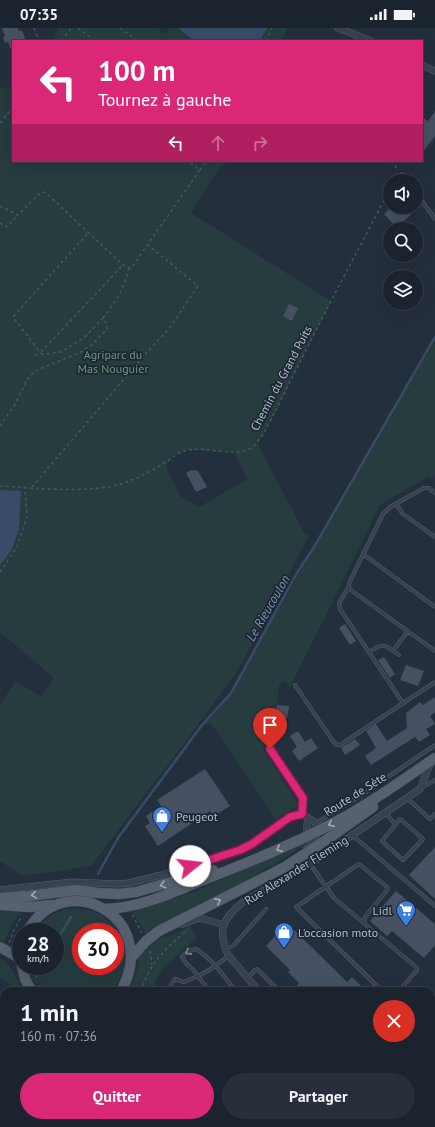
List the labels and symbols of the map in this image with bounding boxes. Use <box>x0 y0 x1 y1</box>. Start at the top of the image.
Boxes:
street label: Chemin du Grand Puits <box>247 323 315 433</box>
park label: Agriparc du Mas Nouguier <box>78 347 148 376</box>
water label: Le Rieucoulon <box>242 572 294 644</box>
pin <box>253 708 287 749</box>
street label: Route de Sète <box>321 769 389 819</box>
shop icon: Peugeot <box>151 805 173 833</box>
place label: Peugeot <box>176 809 218 824</box>
one-way arrow <box>328 819 336 827</box>
street label: Rue Alexander Fleming <box>242 832 350 908</box>
one-way arrow <box>275 844 282 852</box>
position arrow <box>169 845 211 887</box>
one-way arrow <box>160 880 167 889</box>
one-way arrow <box>31 890 38 899</box>
one-way arrow <box>214 899 222 906</box>
supermarket icon: Lidl <box>395 899 417 927</box>
place label: Lidl <box>373 903 392 918</box>
shop icon: L'occasion moto <box>273 921 295 949</box>
speed limit sign: 30 <box>72 923 124 975</box>
place label: L'occasion moto <box>298 925 378 940</box>
one-way arrow <box>185 948 192 955</box>

